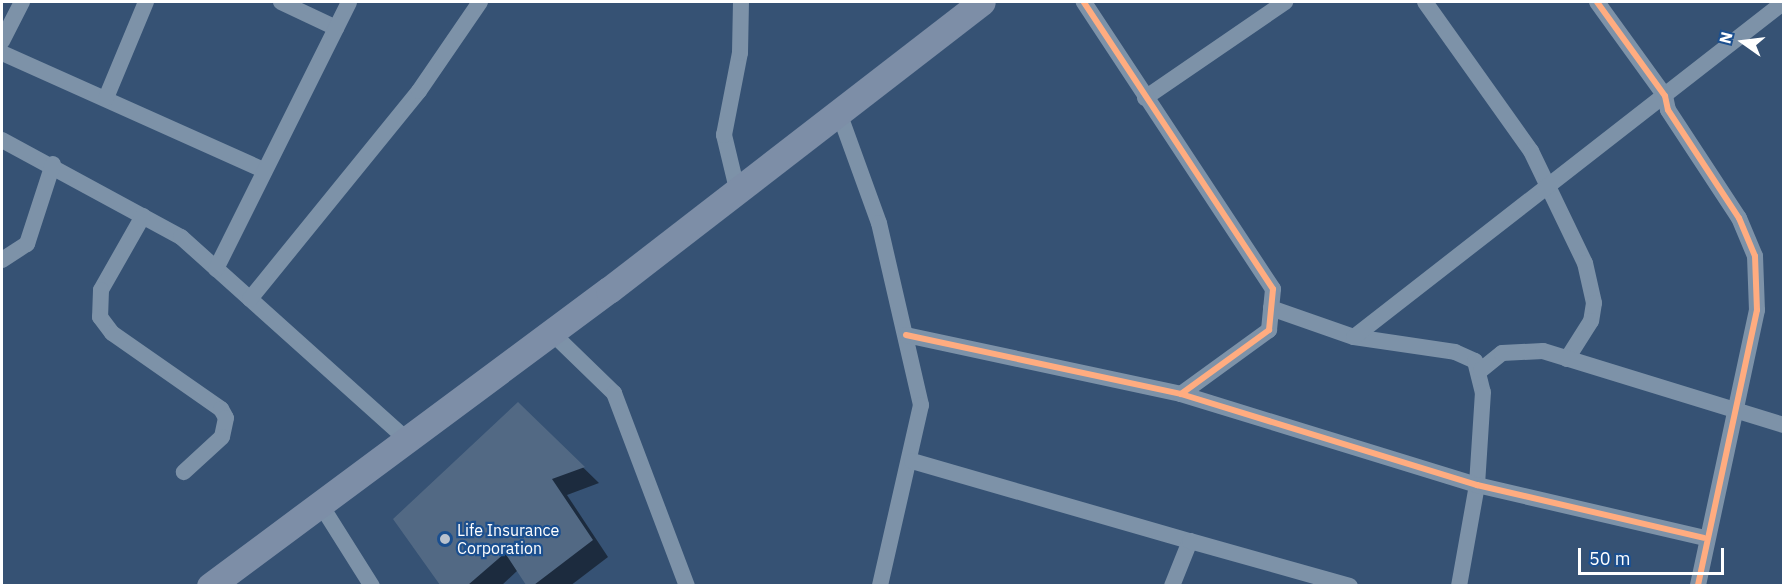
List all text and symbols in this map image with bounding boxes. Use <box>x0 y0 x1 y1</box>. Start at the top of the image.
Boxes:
north arrow <box>1713 12 1773 72</box>
text: N <box>1714 30 1737 46</box>
place label: Life Insurance Corporation <box>457 520 559 558</box>
marker: Life Insurance Corporation <box>438 532 452 546</box>
scale bar <box>1581 536 1726 574</box>
text: 50 m <box>1589 547 1631 570</box>

